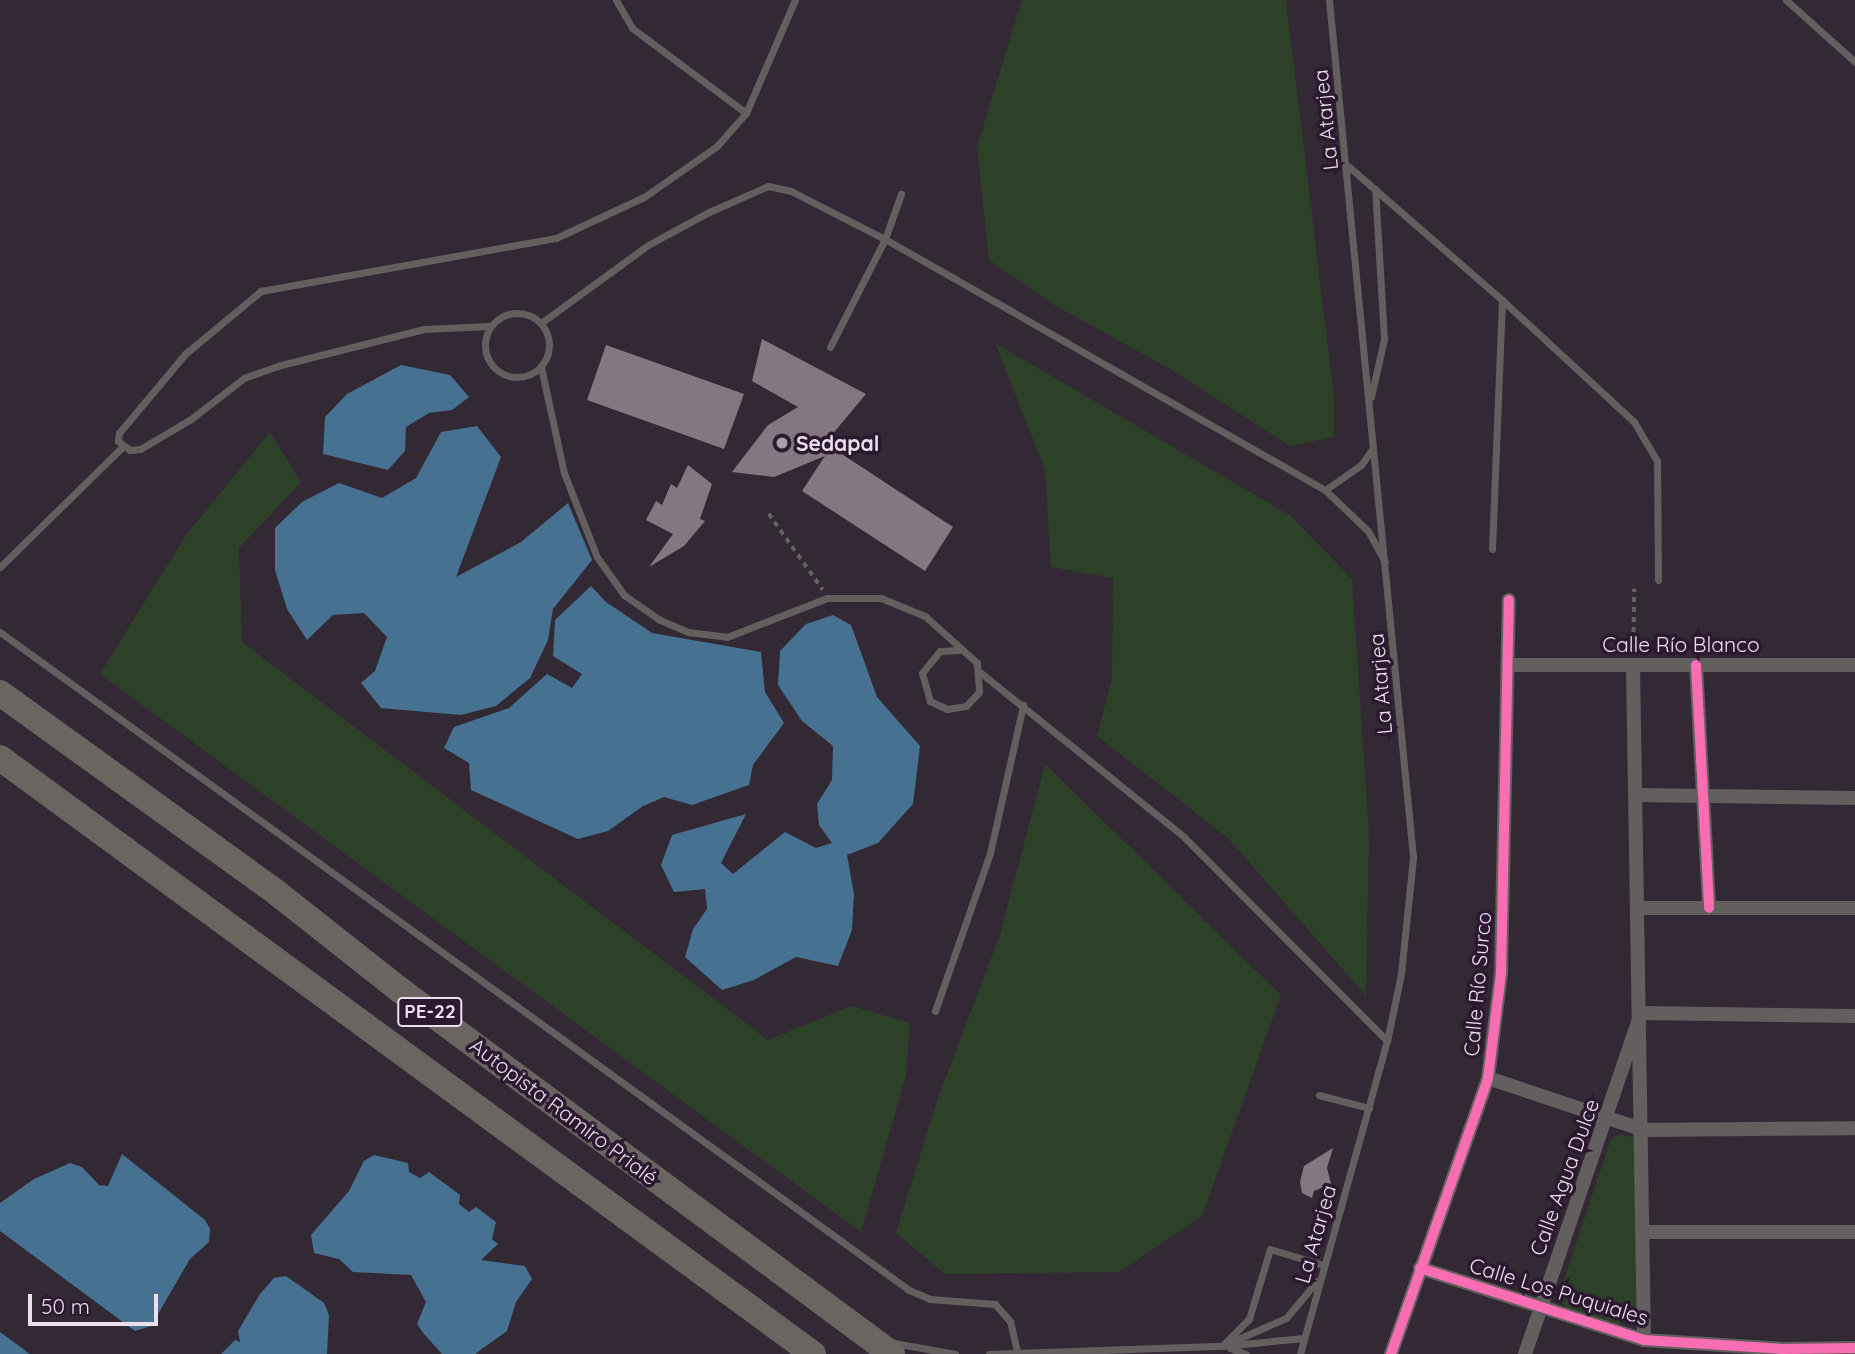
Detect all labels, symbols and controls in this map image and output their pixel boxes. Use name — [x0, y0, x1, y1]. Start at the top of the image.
street label: La Atarjea — [1307, 68, 1343, 172]
place label: Sedapal — [796, 430, 879, 456]
marker: Sedapal — [774, 435, 790, 451]
street label: Calle Río Blanco — [1602, 631, 1760, 657]
street label: La Atarjea — [1363, 633, 1397, 735]
street label: Calle Río Surco — [1458, 910, 1496, 1058]
road number: PE-22 — [397, 996, 463, 1028]
street label: Autopista Ramiro Prialé — [465, 1032, 663, 1190]
street label: Calle Agua Dulce — [1524, 1095, 1604, 1259]
street label: La Atarjea — [1289, 1182, 1341, 1286]
street label: Calle Los Puquiales — [1467, 1252, 1651, 1330]
scale bar — [32, 1280, 161, 1324]
text: 50 m — [41, 1293, 90, 1319]

